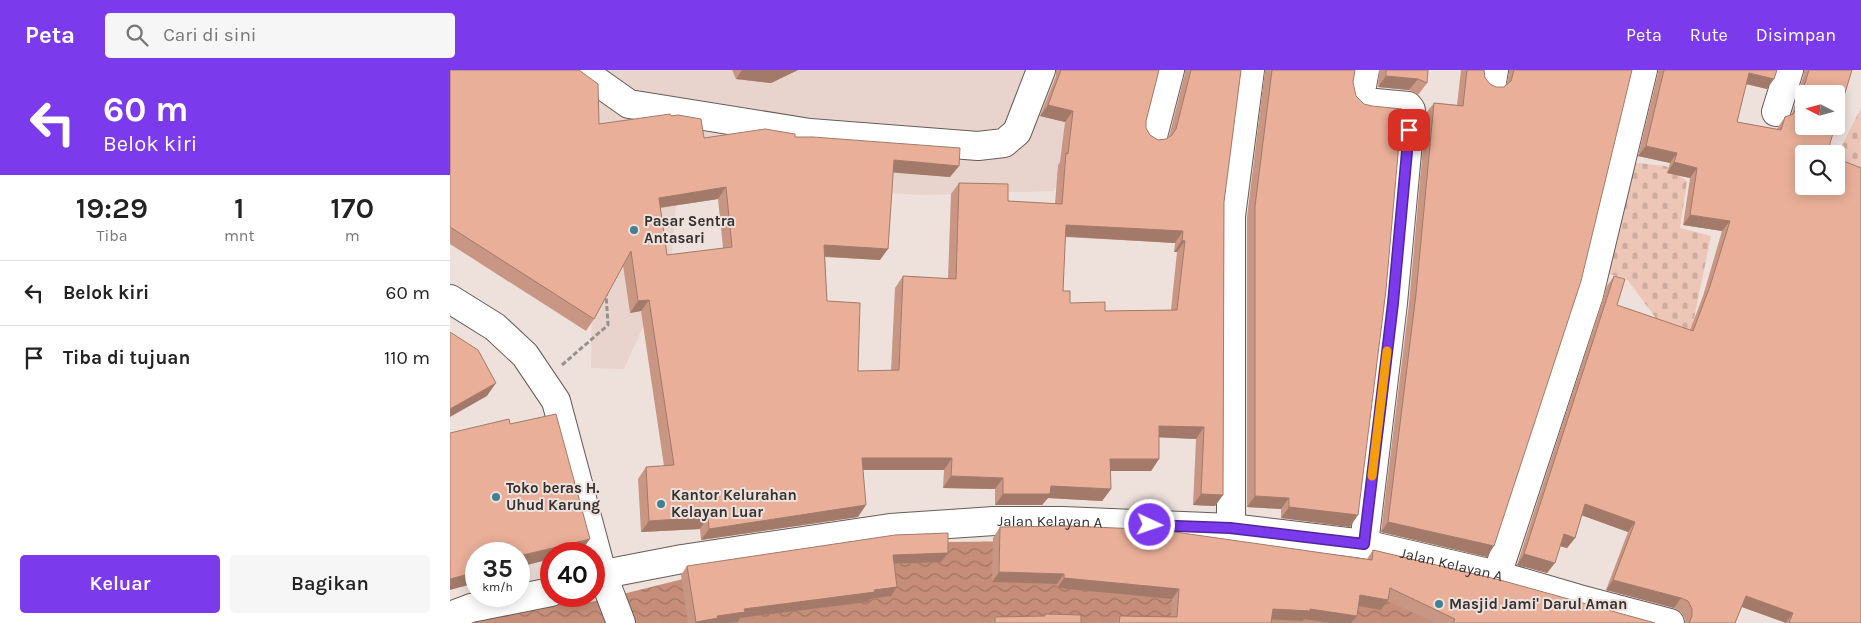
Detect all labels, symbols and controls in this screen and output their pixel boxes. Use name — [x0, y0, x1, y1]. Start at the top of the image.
search box — [105, 13, 455, 58]
text: Peta — [25, 21, 75, 49]
icon: search — [123, 21, 151, 49]
text: Cari di sini — [163, 24, 257, 46]
text: Peta — [1626, 24, 1662, 46]
text: Rute — [1690, 24, 1728, 46]
text: Disimpan — [1756, 24, 1836, 46]
north arrow — [1795, 85, 1845, 135]
map controls — [1795, 85, 1845, 195]
text: 60 m — [103, 89, 188, 130]
icon: left — [20, 90, 85, 155]
pin — [1388, 109, 1430, 151]
icon: arrive — [1395, 116, 1423, 144]
text: Belok kiri — [103, 131, 197, 157]
button: search — [1795, 145, 1845, 195]
text: 19:29 — [76, 190, 148, 226]
text: 1 — [234, 190, 244, 226]
text: 170 — [330, 190, 374, 226]
place label: Pasar Sentra Antasari — [644, 212, 735, 247]
marker: Pasar Sentra Antasari — [628, 224, 640, 236]
text: Tiba — [96, 226, 127, 245]
text: mnt — [224, 226, 255, 245]
text: m — [345, 226, 360, 245]
icon: left — [20, 279, 48, 307]
text: Belok kiri — [63, 282, 149, 304]
text: 60 m — [386, 282, 430, 304]
icon: arrive — [20, 344, 48, 372]
text: Tiba di tujuan — [63, 347, 190, 369]
text: 110 m — [384, 347, 430, 369]
place label: Toko beras H. Uhud Karung — [506, 479, 600, 514]
place label: Kantor Kelurahan Kelayan Luar — [671, 486, 797, 521]
marker: Toko beras H. Uhud Karung — [490, 491, 502, 503]
marker: Kantor Kelurahan Kelayan Luar — [655, 498, 667, 510]
position arrow — [1123, 498, 1175, 550]
street label: Jalan Kelayan A — [997, 512, 1103, 532]
speed limit sign: 40 — [540, 542, 605, 607]
street label: Jalan Kelayan A — [1398, 544, 1505, 585]
text: 35 — [482, 554, 513, 583]
button: Keluar — [20, 555, 220, 613]
button: Bagikan — [230, 555, 430, 613]
text: km/h — [482, 580, 513, 594]
place label: Masjid Jami' Darul Aman — [1449, 595, 1627, 613]
marker: Masjid Jami' Darul Aman — [1433, 598, 1445, 610]

